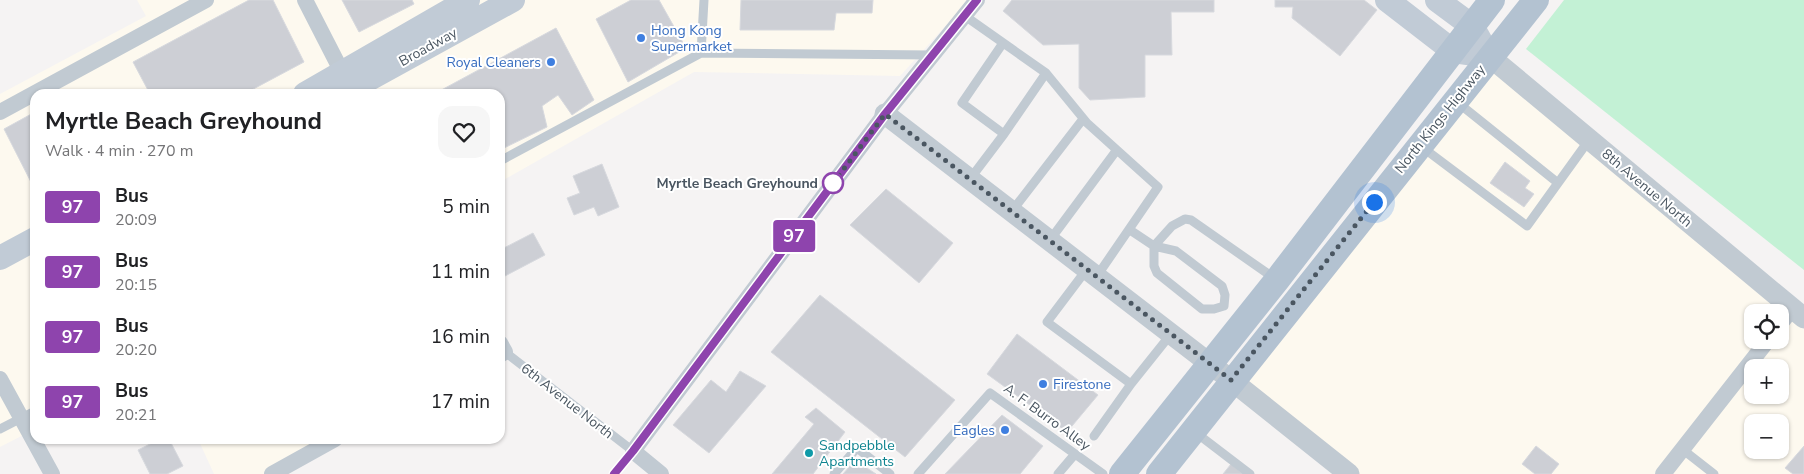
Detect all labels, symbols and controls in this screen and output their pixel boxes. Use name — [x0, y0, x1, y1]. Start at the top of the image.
place label: Hong Kong Supermarket — [651, 21, 732, 56]
street label: Broadway — [395, 23, 461, 71]
marker: Hong Kong Supermarket — [635, 32, 647, 44]
place label: Royal Cleaners — [446, 53, 541, 72]
marker: Royal Cleaners — [545, 56, 557, 68]
street label: North Kings Highway — [1390, 60, 1490, 177]
text: Myrtle Beach Greyhound — [45, 105, 322, 137]
button: heart — [438, 106, 490, 158]
text: Walk · 4 min · 270 m — [45, 140, 193, 162]
street label: 8th Avenue North — [1598, 145, 1696, 231]
marker: Myrtle Beach Greyhound — [822, 172, 844, 194]
place label: Myrtle Beach Greyhound — [657, 174, 818, 193]
text: Bus — [115, 183, 148, 209]
your location — [1362, 190, 1387, 215]
text: 5 min — [442, 194, 490, 220]
text: 97 — [62, 195, 83, 219]
text: 20:09 — [115, 209, 157, 231]
line badge: 97 — [772, 220, 816, 252]
text: 97 — [783, 224, 805, 248]
text: Bus — [115, 248, 148, 274]
text: 11 min — [431, 259, 490, 285]
text: 97 — [62, 260, 83, 284]
text: 20:15 — [115, 274, 157, 296]
map controls — [1744, 304, 1789, 459]
button: locate — [1744, 304, 1789, 349]
text: Bus — [115, 313, 148, 339]
text: 16 min — [431, 324, 490, 350]
text: 97 — [62, 325, 83, 349]
text: 20:20 — [115, 339, 157, 361]
street label: 6th Avenue North — [517, 359, 617, 443]
button: + — [1744, 359, 1789, 404]
place label: Firestone — [1053, 375, 1111, 394]
text: Bus — [115, 378, 148, 404]
marker: Firestone — [1037, 378, 1049, 390]
street label: A. F. Burro Alley — [1000, 379, 1095, 455]
text: 17 min — [431, 389, 490, 415]
text: 97 — [62, 390, 83, 414]
text: 20:21 — [115, 404, 157, 426]
button: − — [1744, 414, 1789, 459]
place label: Eagles — [953, 421, 995, 440]
marker: Eagles — [999, 424, 1011, 436]
place label: Sandpebble Apartments — [819, 436, 895, 471]
marker: Sandpebble Apartments — [803, 447, 815, 459]

